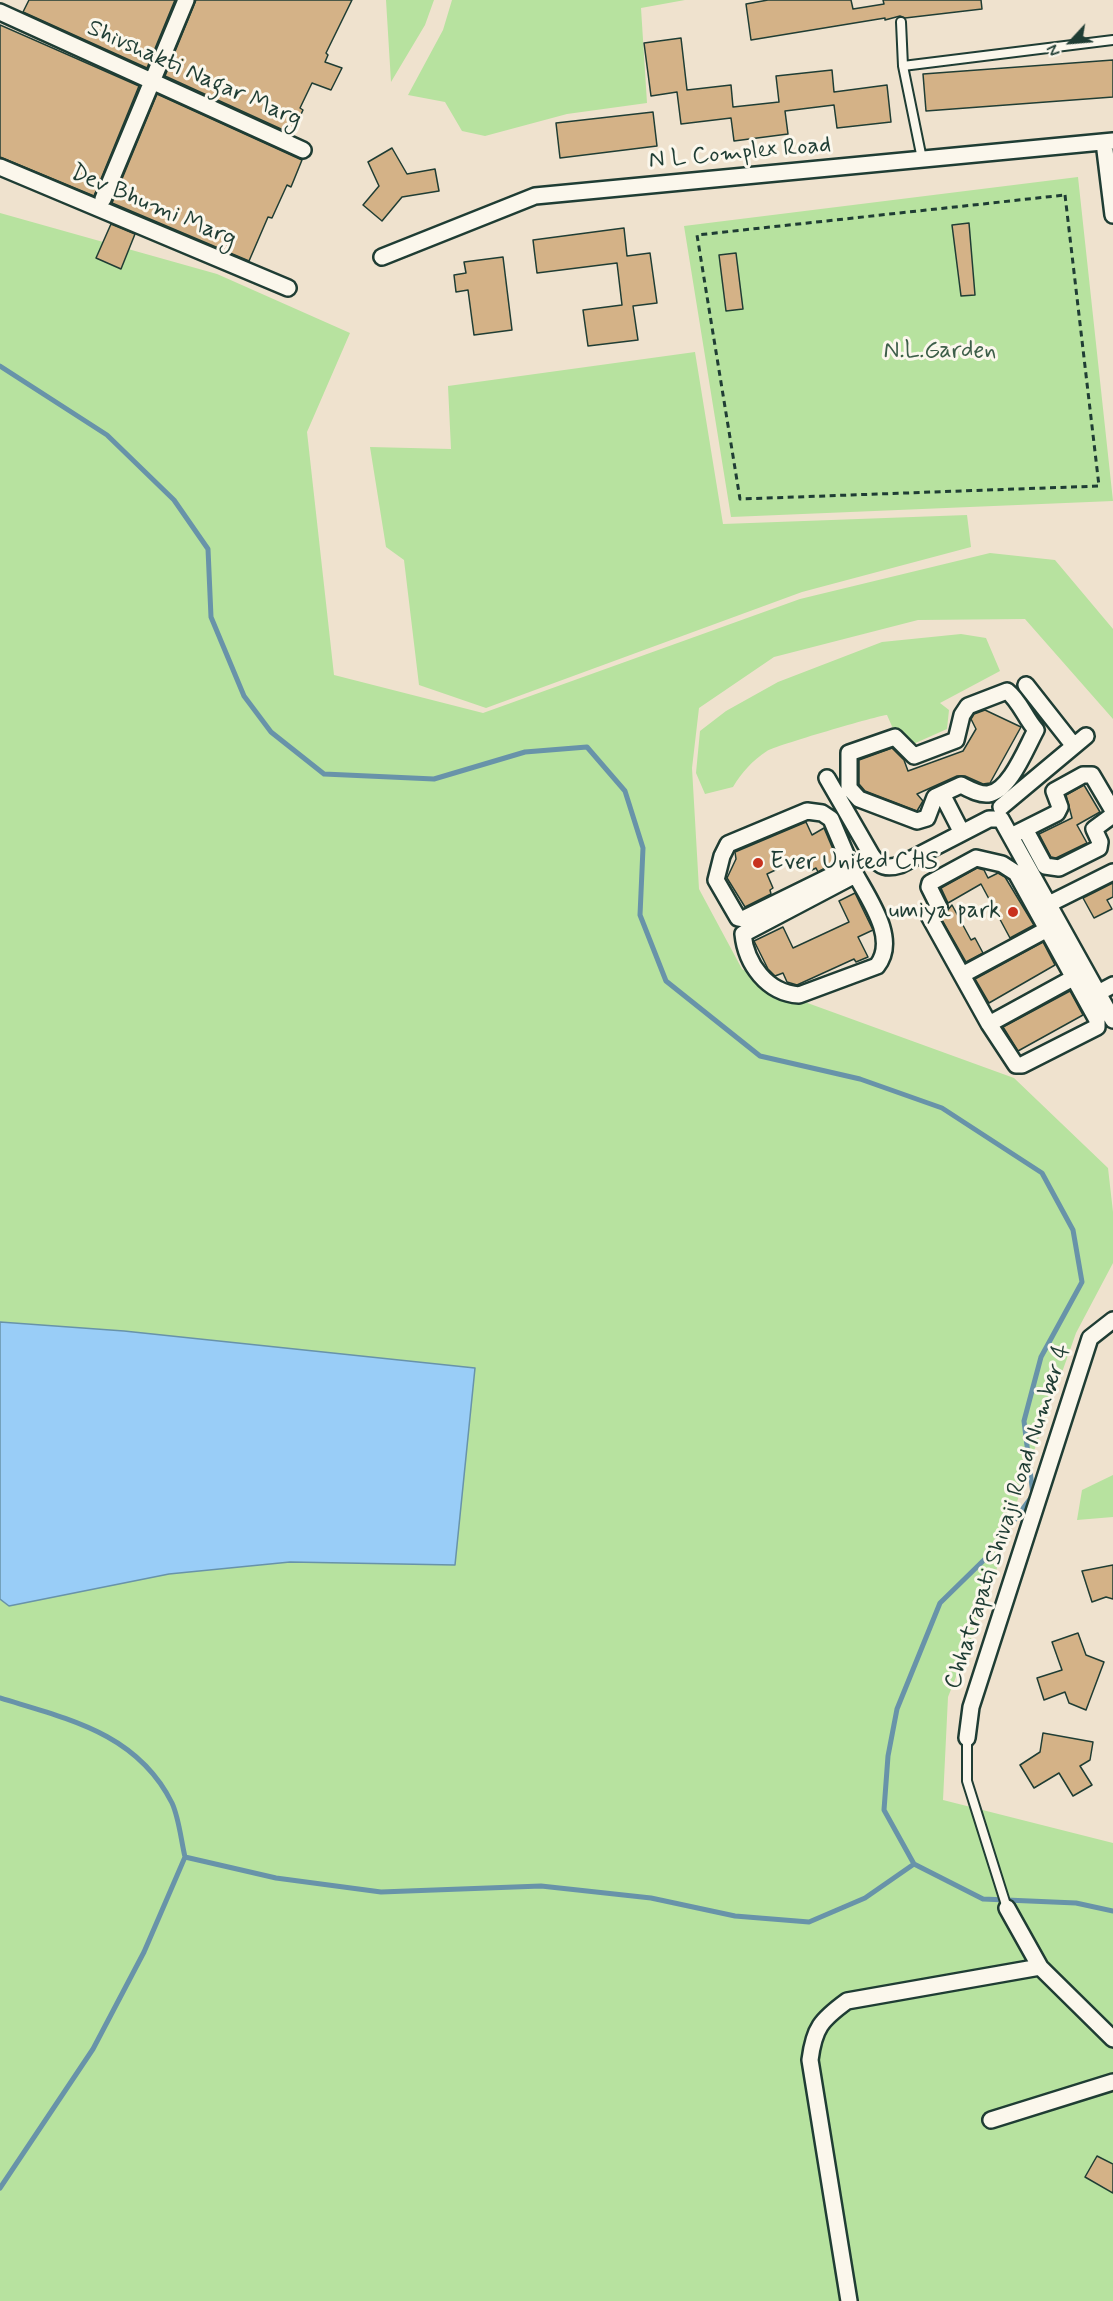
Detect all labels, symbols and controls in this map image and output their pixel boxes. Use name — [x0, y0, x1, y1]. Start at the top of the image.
north arrow — [1041, 12, 1101, 72]
street label: Shivshakti Nagar Marg — [82, 15, 306, 135]
text: N — [1043, 41, 1066, 60]
street label: N L Complex Road — [648, 132, 832, 176]
street label: Dev Bhumi Marg — [66, 159, 240, 255]
park label: N.L.Garden — [884, 338, 996, 366]
place label: Ever United CHS — [770, 849, 938, 877]
marker: Ever United CHS — [751, 856, 765, 870]
place label: umiya park — [889, 898, 1001, 926]
marker: umiya park — [1006, 905, 1020, 919]
street label: Chhatrapati Shivaji Road Number 4 — [939, 1341, 1079, 1693]

